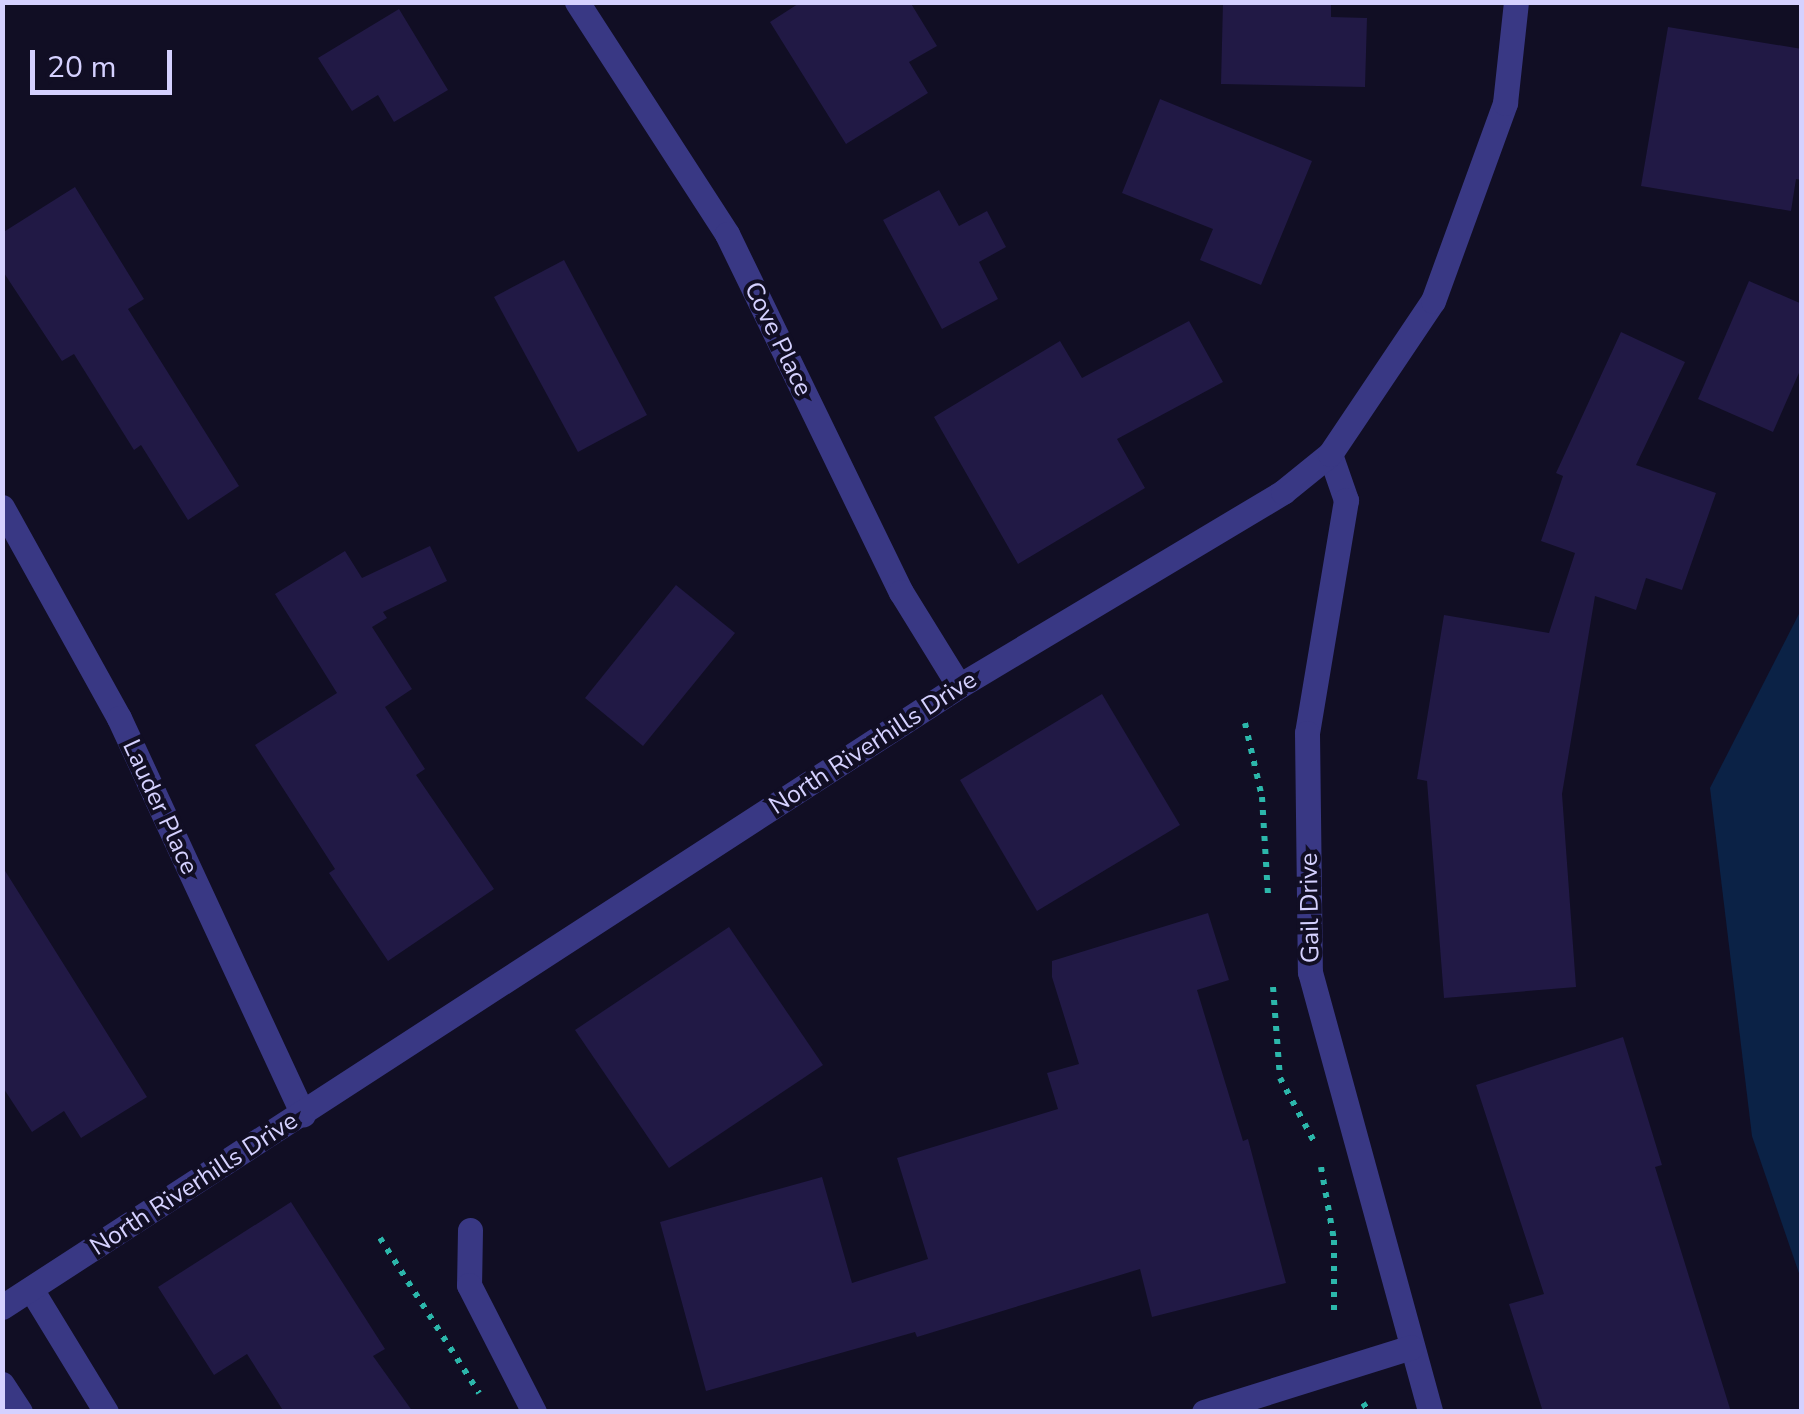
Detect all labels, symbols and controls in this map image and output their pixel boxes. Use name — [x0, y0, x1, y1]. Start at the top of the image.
scale bar — [35, 30, 178, 92]
text: 20 m — [47, 47, 116, 88]
street label: Cove Place — [738, 277, 818, 401]
street label: North Riverhills Drive — [764, 665, 982, 821]
street label: Lauder Place — [116, 735, 204, 879]
street label: Gail Drive — [1294, 853, 1326, 963]
street label: North Riverhills Drive — [85, 1106, 303, 1262]

